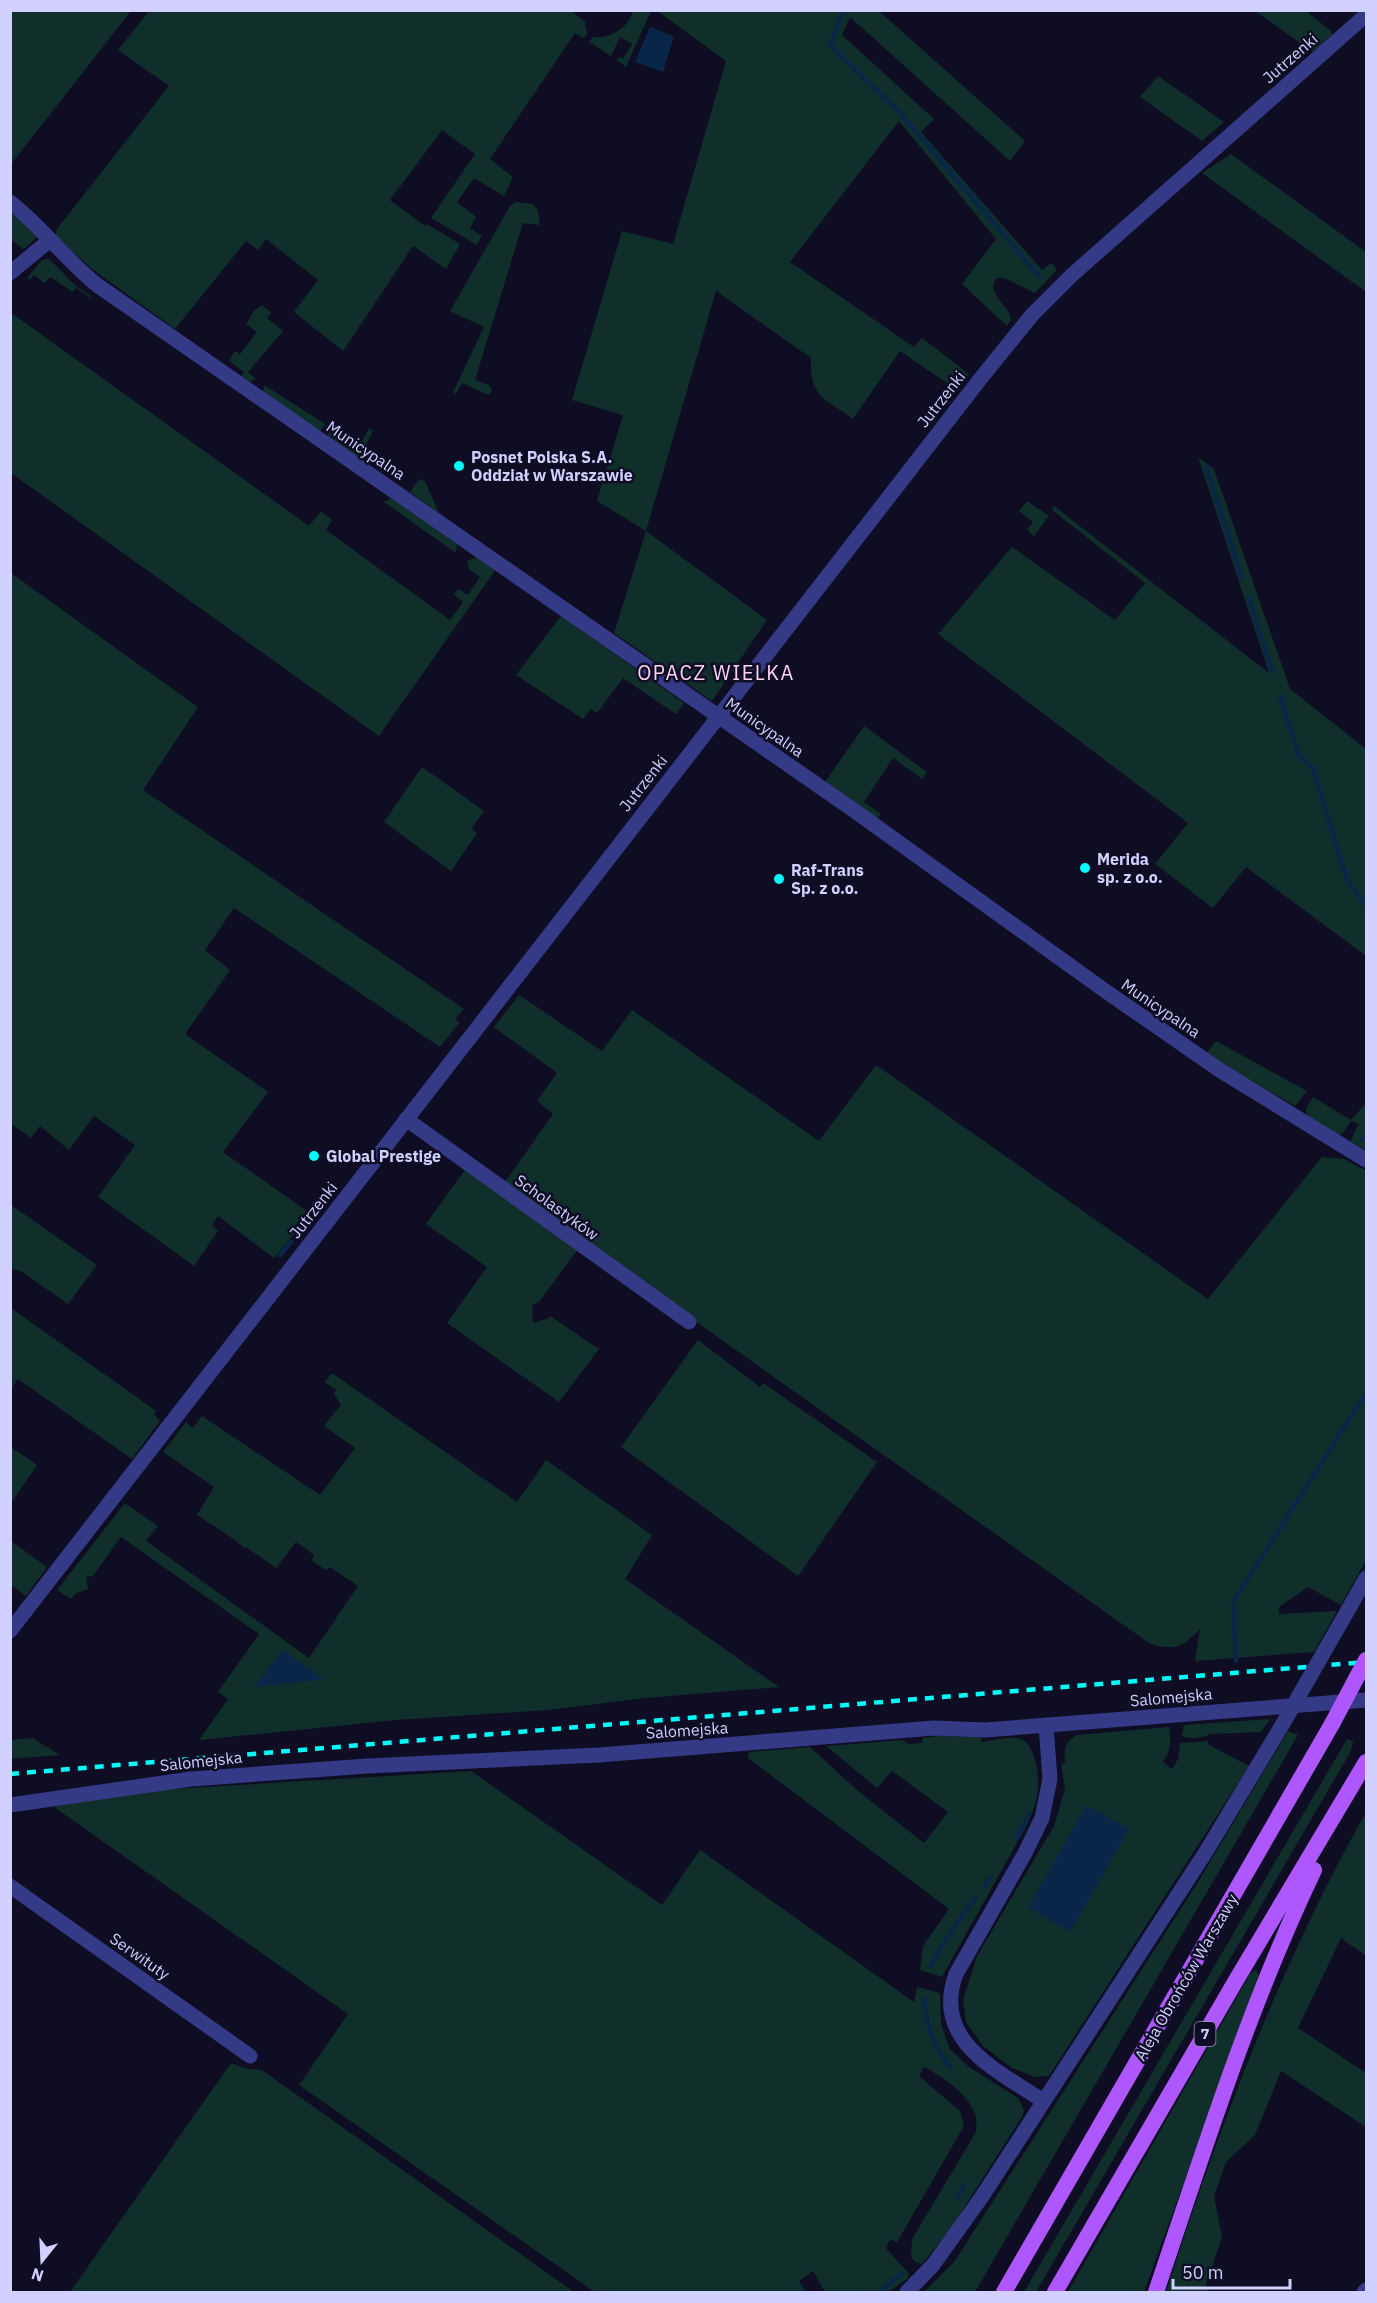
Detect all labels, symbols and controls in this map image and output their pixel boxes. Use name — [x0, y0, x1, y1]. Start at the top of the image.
street label: Jutrzenki — [1258, 29, 1322, 87]
street label: Jutrzenki — [913, 367, 969, 431]
street label: Municypalna — [323, 416, 410, 484]
place label: Posnet Polska S.A. Oddział w Warszawie — [471, 447, 633, 485]
marker: Posnet Polska S.A. Oddział w Warszawie — [452, 459, 466, 473]
district label: OPACZ WIELKA — [637, 659, 795, 686]
street label: Municypalna — [722, 693, 808, 762]
street label: Jutrzenki — [615, 751, 671, 815]
place label: Merida sp. z o.o. — [1097, 849, 1163, 887]
place label: Raf-Trans Sp. z o.o. — [791, 860, 864, 898]
marker: Merida sp. z o.o. — [1078, 861, 1092, 875]
marker: Raf-Trans Sp. z o.o. — [772, 872, 786, 886]
street label: Municypalna — [1118, 974, 1205, 1042]
place label: Global Prestige — [326, 1146, 441, 1166]
marker: Global Prestige — [307, 1149, 321, 1163]
street label: Scholastyków — [511, 1170, 603, 1244]
street label: Jutrzenki — [285, 1178, 341, 1242]
street label: Salomejska — [1129, 1683, 1213, 1711]
street label: Salomejska — [645, 1717, 729, 1743]
street label: Salomejska — [159, 1747, 244, 1775]
street label: Aleja Obrońców Warszawy — [1130, 1890, 1242, 2064]
street label: Serwituty — [106, 1928, 174, 1984]
road number: 7 — [1194, 2022, 1216, 2046]
north arrow — [12, 2231, 72, 2291]
scale bar — [1173, 2252, 1290, 2290]
text: 50 m — [1182, 2261, 1224, 2284]
text: N — [29, 2264, 46, 2287]

